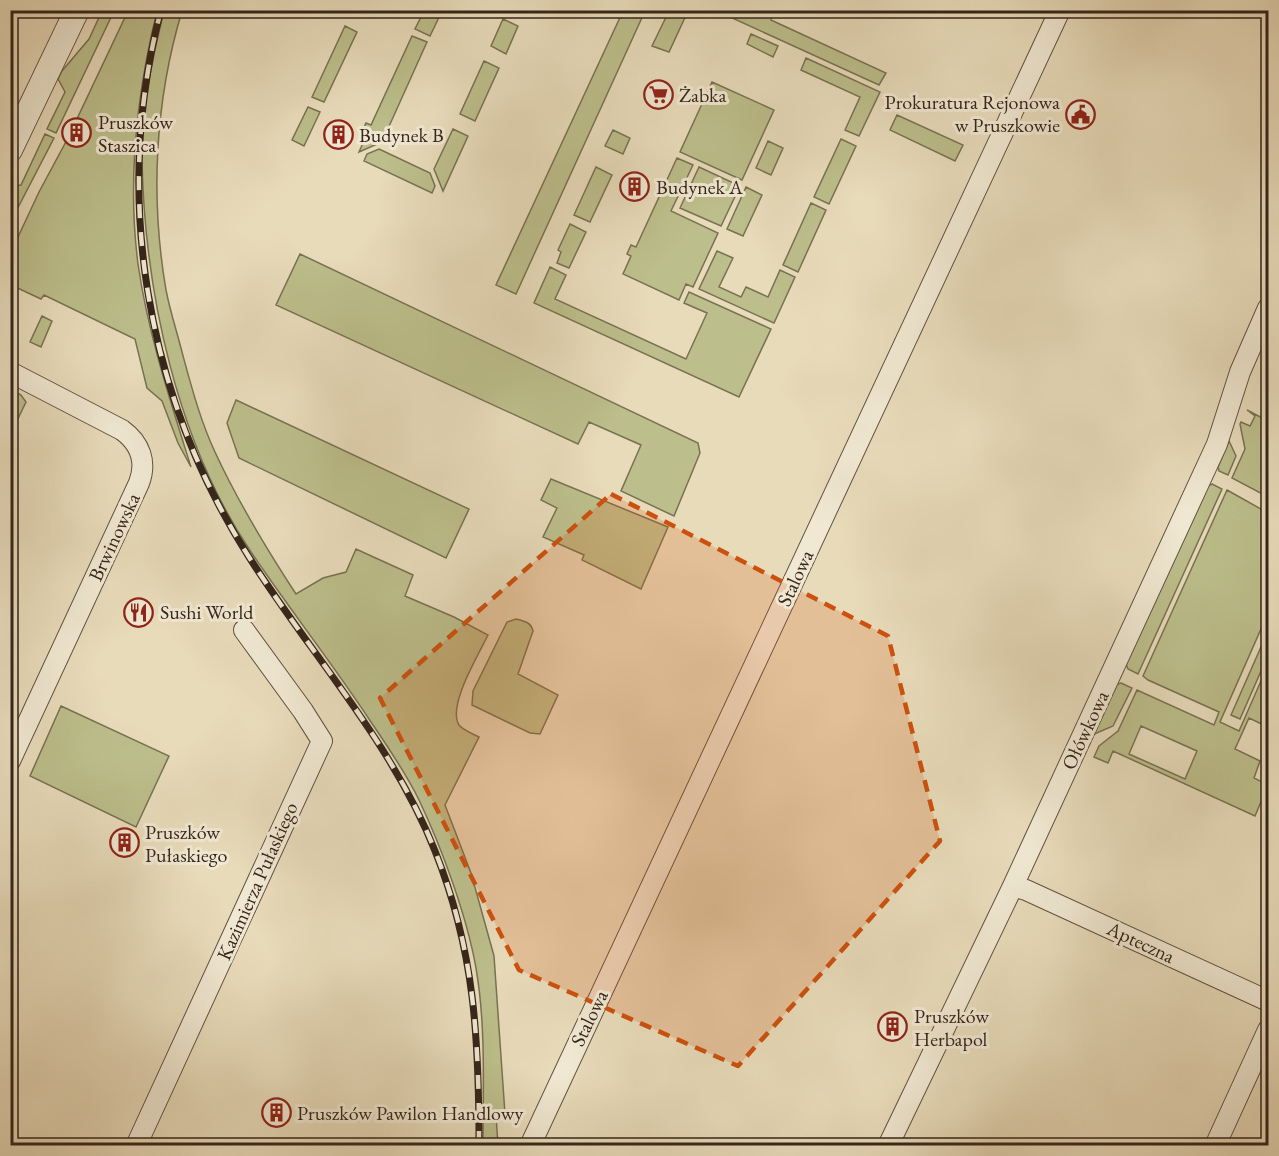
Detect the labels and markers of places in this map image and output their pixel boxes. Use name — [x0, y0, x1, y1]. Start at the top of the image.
supermarket icon: Żabka — [642, 79, 674, 111]
place label: Żabka — [679, 82, 726, 108]
place label: Prokuratura Rejonowa w Pruszkowie — [885, 89, 1060, 138]
public building icon: Prokuratura Rejonowa w Pruszkowie — [1065, 98, 1097, 130]
place label: Pruszków Staszica — [98, 109, 173, 158]
building icon: Pruszków Staszica — [61, 117, 93, 149]
building icon: Budynek B — [322, 119, 354, 151]
place label: Budynek B — [359, 122, 444, 148]
building icon: Budynek A — [619, 171, 651, 203]
place label: Budynek A — [656, 174, 743, 200]
restaurant icon: Sushi World — [123, 596, 155, 628]
place label: Sushi World — [160, 599, 254, 625]
place label: Pruszków Pułaskiego — [145, 819, 227, 868]
building icon: Pruszków Pułaskiego — [108, 827, 140, 859]
place label: Pruszków Herbapol — [914, 1003, 989, 1052]
building icon: Pruszków Herbapol — [877, 1011, 909, 1043]
building icon: Pruszków Pawilon Handlowy — [260, 1097, 292, 1129]
place label: Pruszków Pawilon Handlowy — [297, 1100, 523, 1126]

